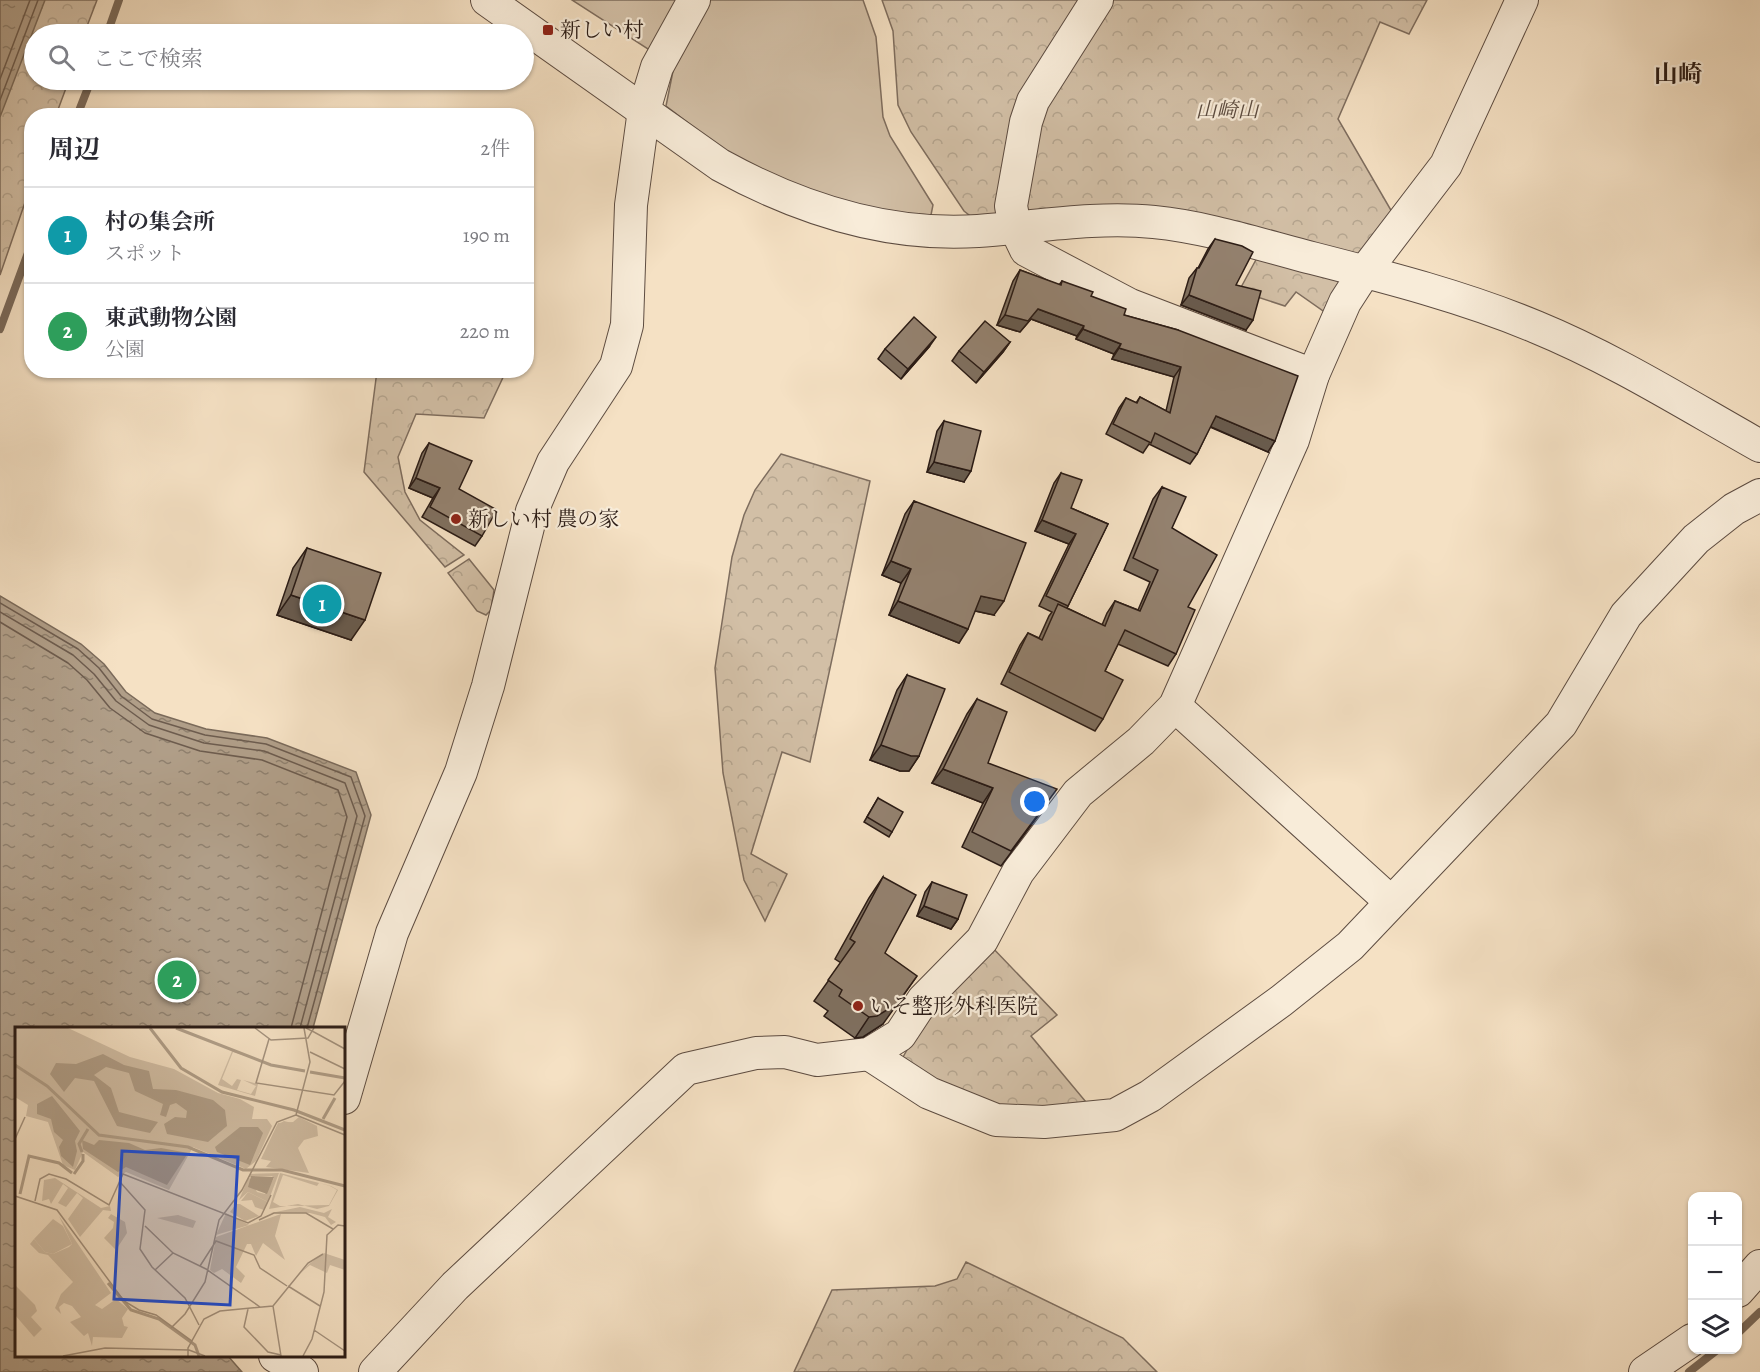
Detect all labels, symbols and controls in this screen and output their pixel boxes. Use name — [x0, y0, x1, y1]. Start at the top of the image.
place label: 新しい村 — [560, 16, 644, 44]
marker: 新しい村 — [541, 23, 555, 37]
search box — [24, 24, 534, 90]
icon: search — [45, 41, 78, 74]
text: ここで検索 — [93, 44, 203, 74]
district label: 山崎 — [1654, 58, 1702, 90]
park label: 山崎山 — [1196, 96, 1260, 124]
text: 周辺 — [48, 132, 100, 167]
text: 2件 — [481, 135, 510, 162]
text: 村の集会所 — [105, 207, 215, 237]
text: 1 — [64, 222, 71, 249]
text: 190 m — [463, 222, 510, 249]
text: スポット — [105, 240, 185, 267]
text: 東武動物公園 — [105, 303, 237, 333]
text: 2 — [63, 318, 72, 345]
text: 220 m — [460, 318, 510, 345]
text: 公園 — [105, 336, 145, 363]
place label: 新しい村 農の家 — [468, 505, 619, 533]
marker: 新しい村 農の家 — [449, 512, 463, 526]
pin: 1 — [302, 582, 342, 626]
your location — [1020, 787, 1049, 816]
pin: 2 — [158, 958, 196, 1002]
place label: いそ整形外科医院 — [870, 992, 1038, 1020]
marker: いそ整形外科医院 — [851, 999, 865, 1013]
inset map — [15, 1027, 345, 1357]
map controls — [1688, 1192, 1742, 1354]
button: + — [1688, 1192, 1742, 1246]
button: − — [1688, 1246, 1742, 1300]
button: layers — [1688, 1300, 1742, 1354]

